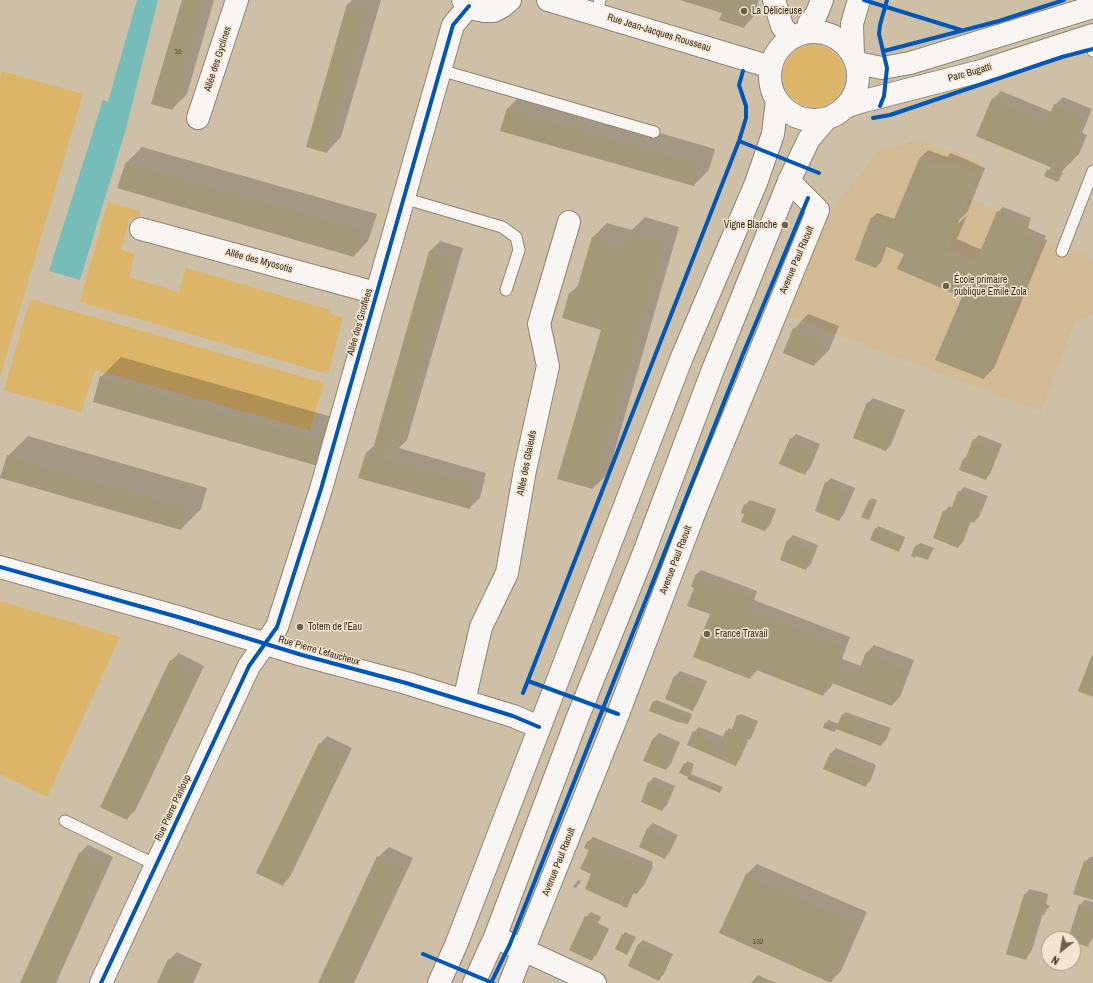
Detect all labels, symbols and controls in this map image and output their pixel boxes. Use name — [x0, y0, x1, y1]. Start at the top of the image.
place label: La Délicieuse — [752, 5, 802, 17]
marker: La Délicieuse — [739, 6, 749, 16]
street label: Rue Jean-Jacques Rousseau — [606, 12, 712, 54]
street label: Allée des Gyclines — [202, 25, 234, 93]
house number: 10 — [174, 47, 182, 57]
street label: Parc Bugatti — [947, 61, 993, 85]
place label: Vigne Blanche — [724, 219, 777, 231]
marker: Vigne Blanche — [780, 220, 790, 230]
street label: Avenue Paul Raoult — [777, 224, 817, 296]
street label: Allée des Myosotis — [224, 246, 294, 276]
place label: École primaire publique Emile Zola — [954, 274, 1027, 298]
marker: École primaire publique Emile Zola — [941, 281, 951, 291]
street label: Allée des Giroflées — [345, 287, 375, 357]
street label: Allée des Glaieuls — [515, 429, 539, 497]
street label: Avenue Paul Raoult — [657, 524, 695, 596]
place label: Totem de l'Eau — [308, 621, 362, 633]
marker: Totem de l'Eau — [295, 622, 305, 632]
place label: France Travail — [715, 628, 768, 640]
marker: France Travail — [702, 629, 712, 639]
street label: Rue Pierre Lefaucheux — [277, 634, 361, 668]
street label: Rue Pierre Panloup — [152, 773, 194, 843]
street label: Avenue Paul Raoult — [540, 826, 578, 898]
north arrow — [1041, 931, 1081, 971]
house number: 132 — [753, 937, 763, 947]
text: N — [1049, 953, 1062, 968]

